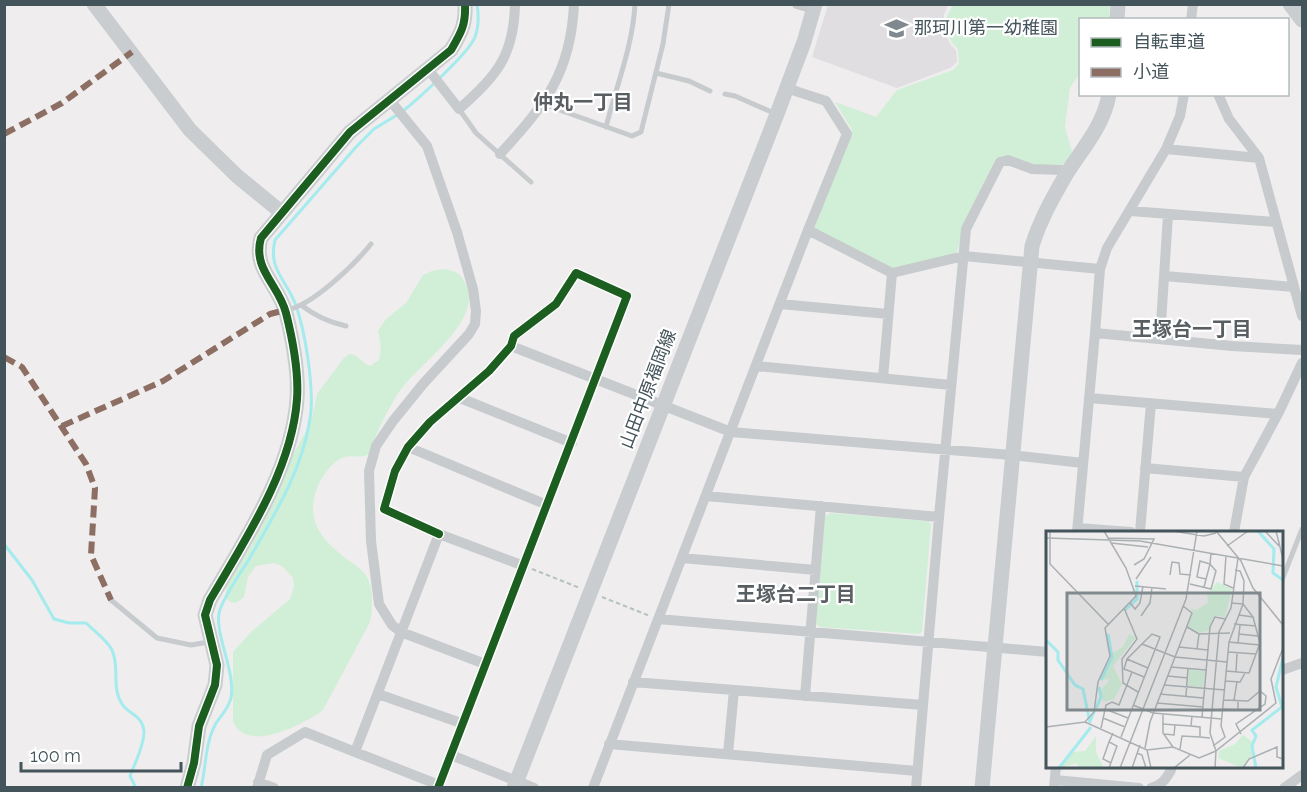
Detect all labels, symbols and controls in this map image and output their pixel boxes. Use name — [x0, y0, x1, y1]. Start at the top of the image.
school or university icon: 那珂川第一幼稚園 — [883, 15, 909, 41]
place label: 那珂川第一幼稚園 — [914, 17, 1058, 38]
legend — [1079, 18, 1289, 96]
text: 自転車道 — [1133, 31, 1205, 52]
text: 小道 — [1133, 61, 1169, 82]
district label: 仲丸一丁目 — [533, 90, 633, 114]
district label: 王塚台一丁目 — [1132, 317, 1252, 341]
street label: 山田中原福岡線 — [615, 326, 680, 451]
inset map — [1046, 531, 1283, 768]
district label: 王塚台二丁目 — [736, 582, 856, 606]
scale bar — [21, 735, 182, 773]
text: 100 m — [30, 745, 81, 766]

